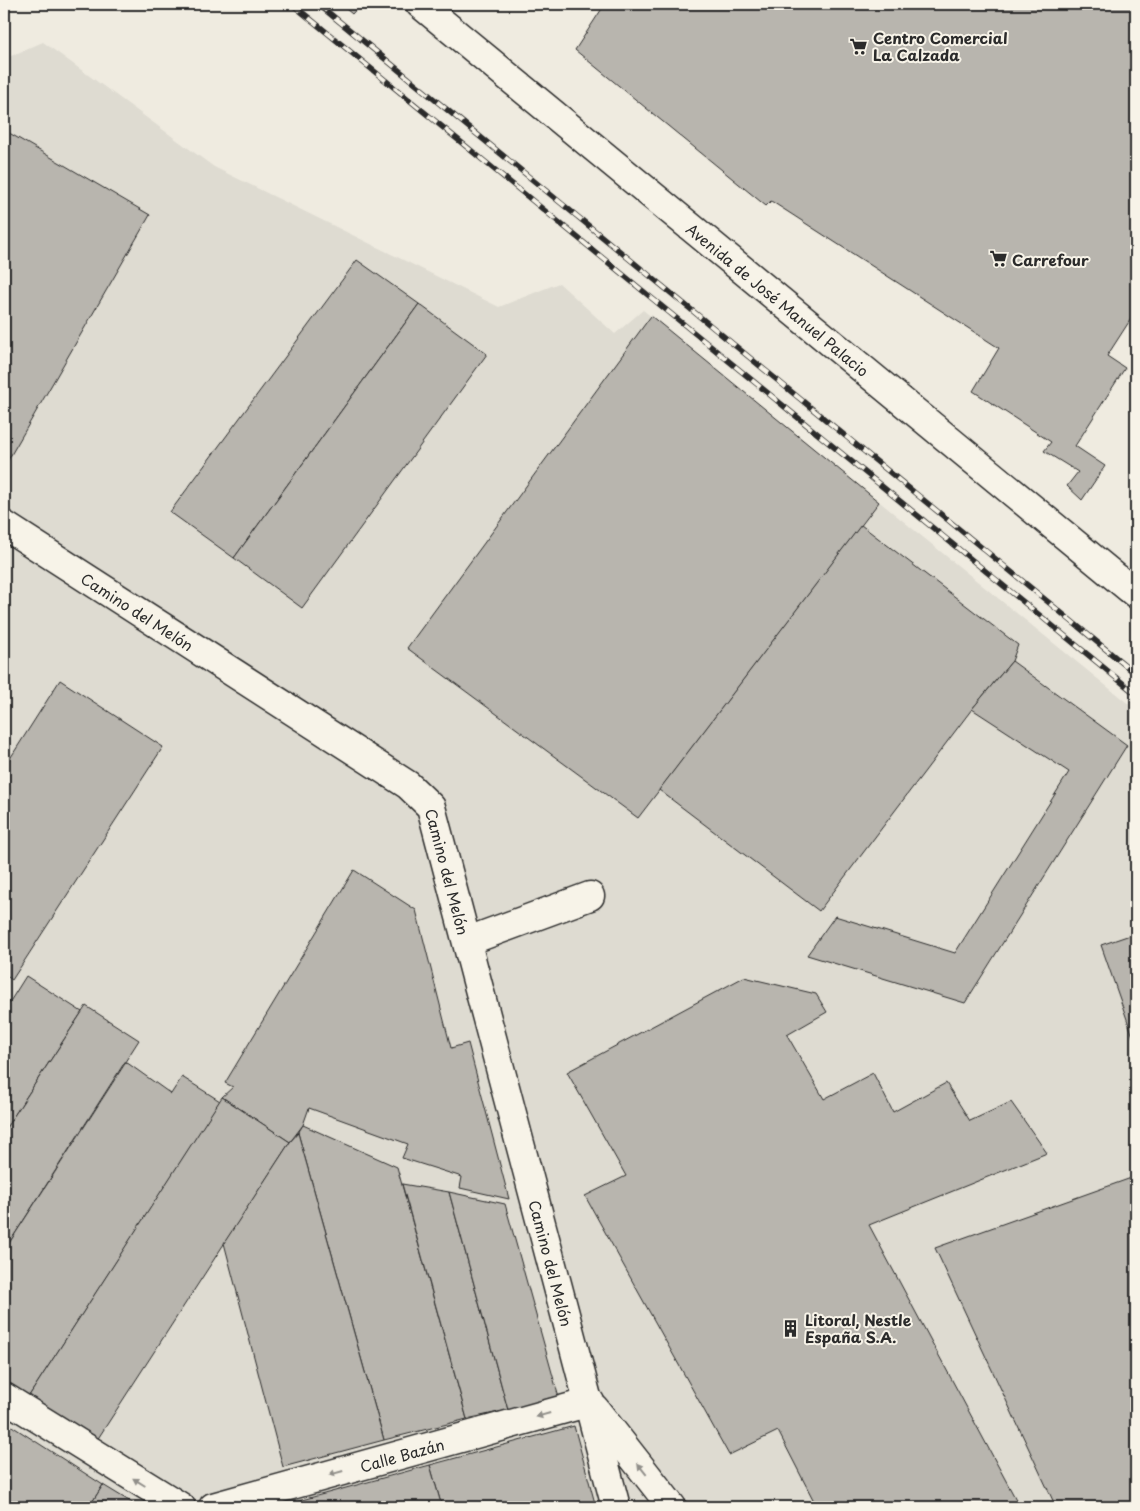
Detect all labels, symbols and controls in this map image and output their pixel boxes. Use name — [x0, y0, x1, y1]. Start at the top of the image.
place label: Centro Comercial La Calzada — [873, 26, 1007, 66]
supermarket icon: Centro Comercial La Calzada — [849, 36, 869, 56]
street label: Avenida de José Manuel Palacio — [682, 217, 874, 381]
place label: Carrefour — [1012, 248, 1089, 271]
supermarket icon: Carrefour — [988, 249, 1008, 269]
street label: Camino del Melón — [77, 566, 199, 656]
street label: Camino del Melón — [420, 806, 476, 937]
street label: Camino del Melón — [524, 1197, 579, 1329]
place label: Litoral, Nestle España S.A. — [805, 1308, 912, 1348]
building icon: Litoral, Nestle España S.A. — [781, 1318, 801, 1338]
one-way arrow — [535, 1411, 550, 1419]
street label: Calle Bazán — [357, 1432, 447, 1477]
one-way arrow — [637, 1463, 648, 1476]
one-way arrow — [328, 1469, 343, 1477]
one-way arrow — [133, 1478, 146, 1487]

